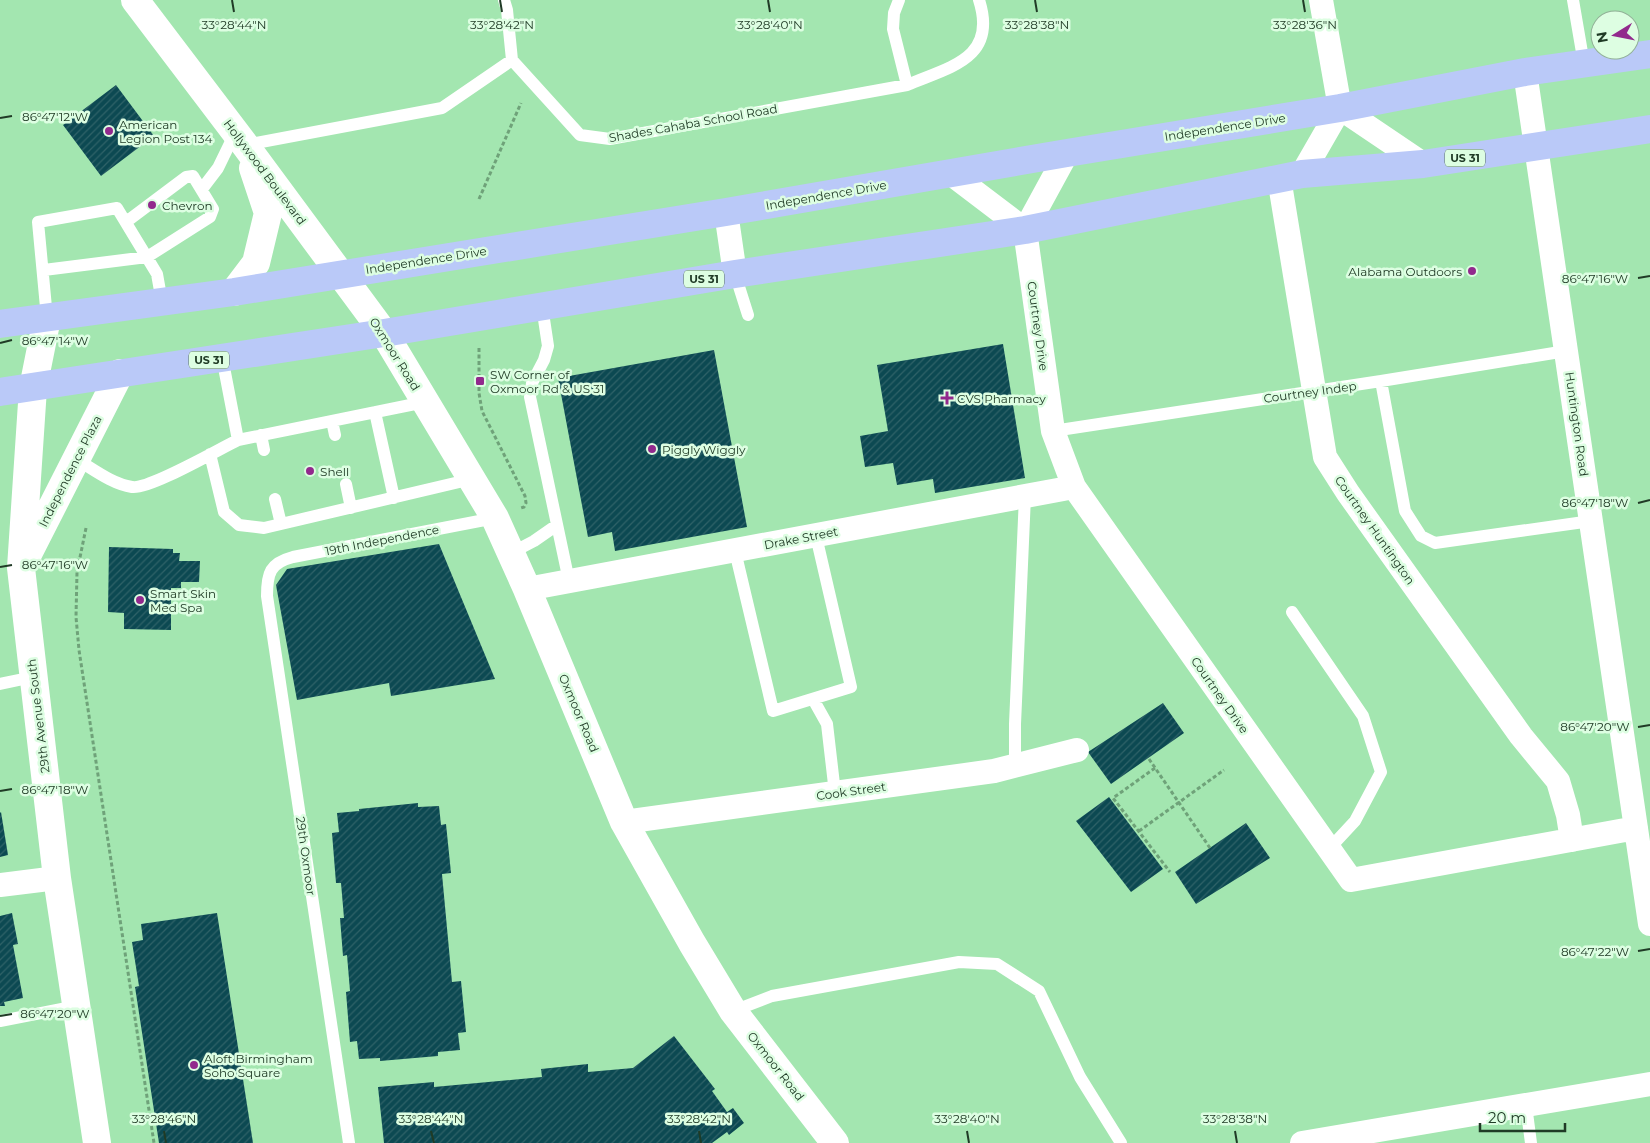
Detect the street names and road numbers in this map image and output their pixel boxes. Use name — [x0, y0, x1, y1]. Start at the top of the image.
street label: Shades Cahaba School Road — [608, 101, 778, 145]
street label: Independence Drive — [1163, 110, 1287, 144]
street label: Hollywood Boulevard — [221, 116, 309, 228]
road number: US 31 — [1445, 150, 1485, 167]
street label: Independence Drive — [764, 177, 888, 213]
street label: Independence Drive — [364, 243, 488, 277]
road number: US 31 — [684, 270, 724, 288]
street label: Courtney Drive — [1024, 280, 1052, 372]
street label: Oxmoor Road — [367, 315, 423, 393]
road number: US 31 — [189, 352, 229, 368]
street label: Huntington Road — [1562, 371, 1592, 477]
street label: Courtney Indep — [1262, 378, 1358, 406]
street label: Independence Plaza — [35, 413, 105, 529]
street label: Courtney Huntington — [1332, 473, 1418, 587]
street label: 19th Independence — [324, 522, 440, 558]
street label: Drake Street — [763, 523, 839, 553]
street label: Courtney Drive — [1188, 654, 1252, 736]
street label: 29th Avenue South — [24, 658, 52, 774]
street label: Oxmoor Road — [556, 672, 602, 754]
street label: Cook Street — [815, 779, 887, 803]
street label: 29th Oxmoor — [293, 816, 319, 896]
street label: Oxmoor Road — [744, 1029, 808, 1103]

